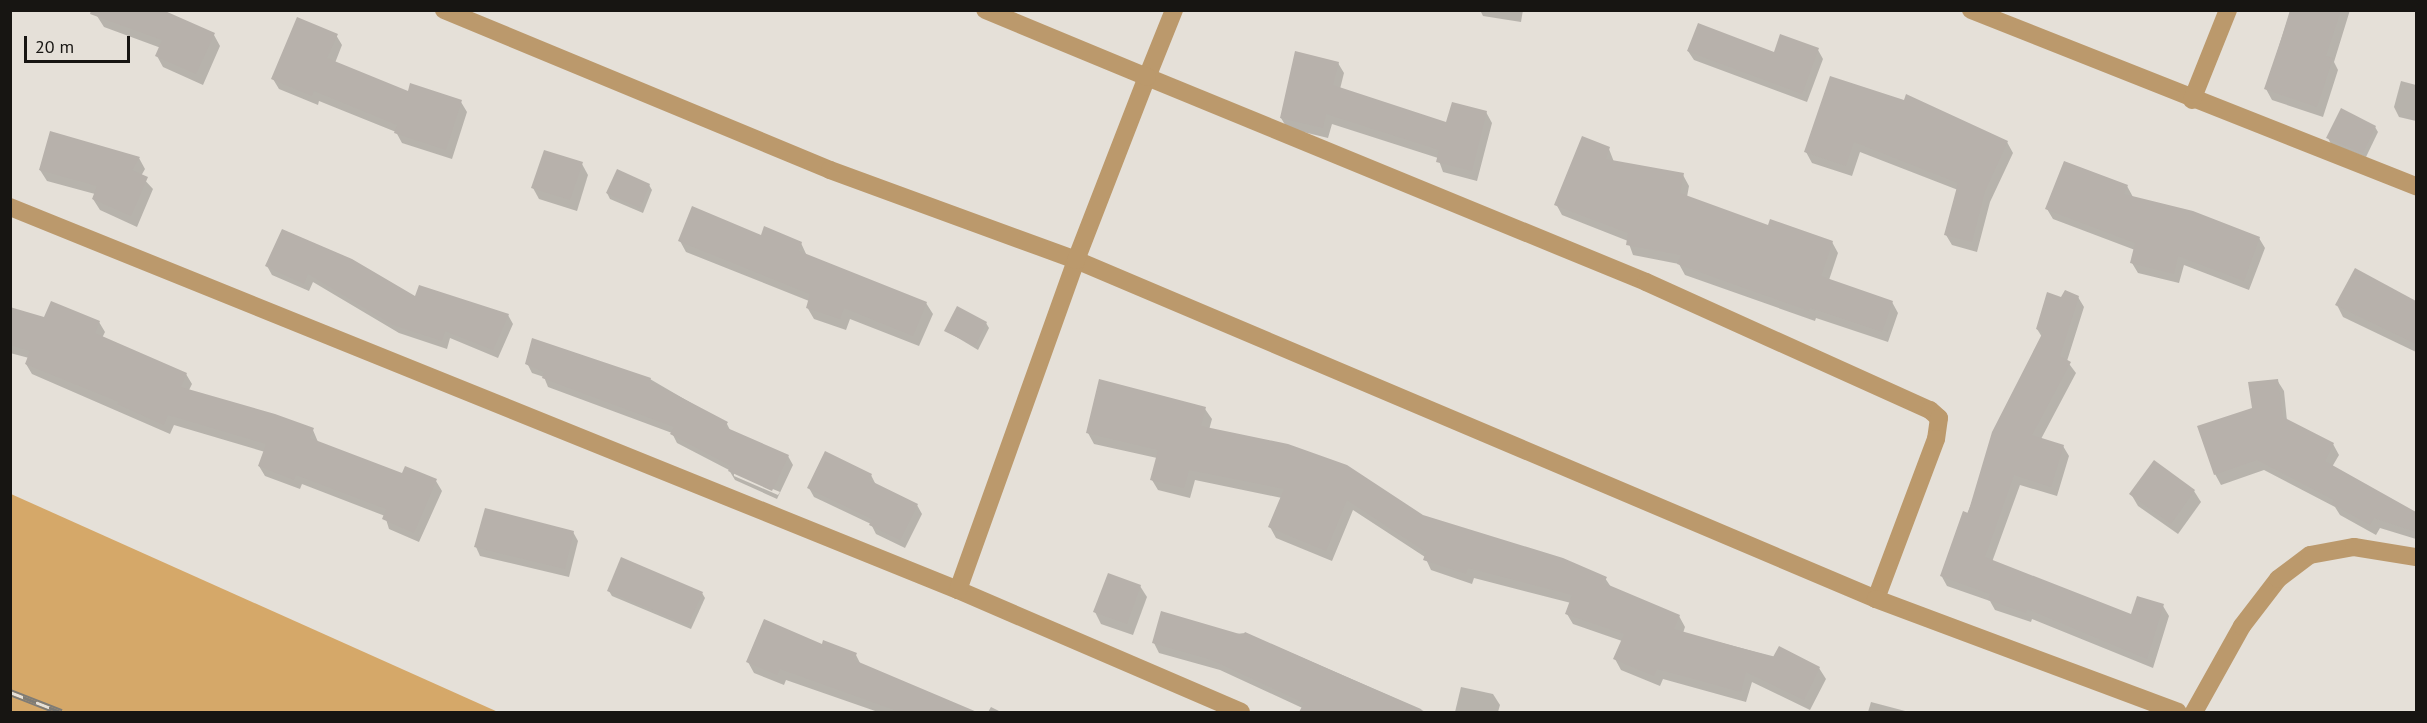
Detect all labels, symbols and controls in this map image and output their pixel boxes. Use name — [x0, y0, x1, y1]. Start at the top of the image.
scale bar — [27, 24, 134, 62]
text: 20 m — [35, 35, 74, 58]

